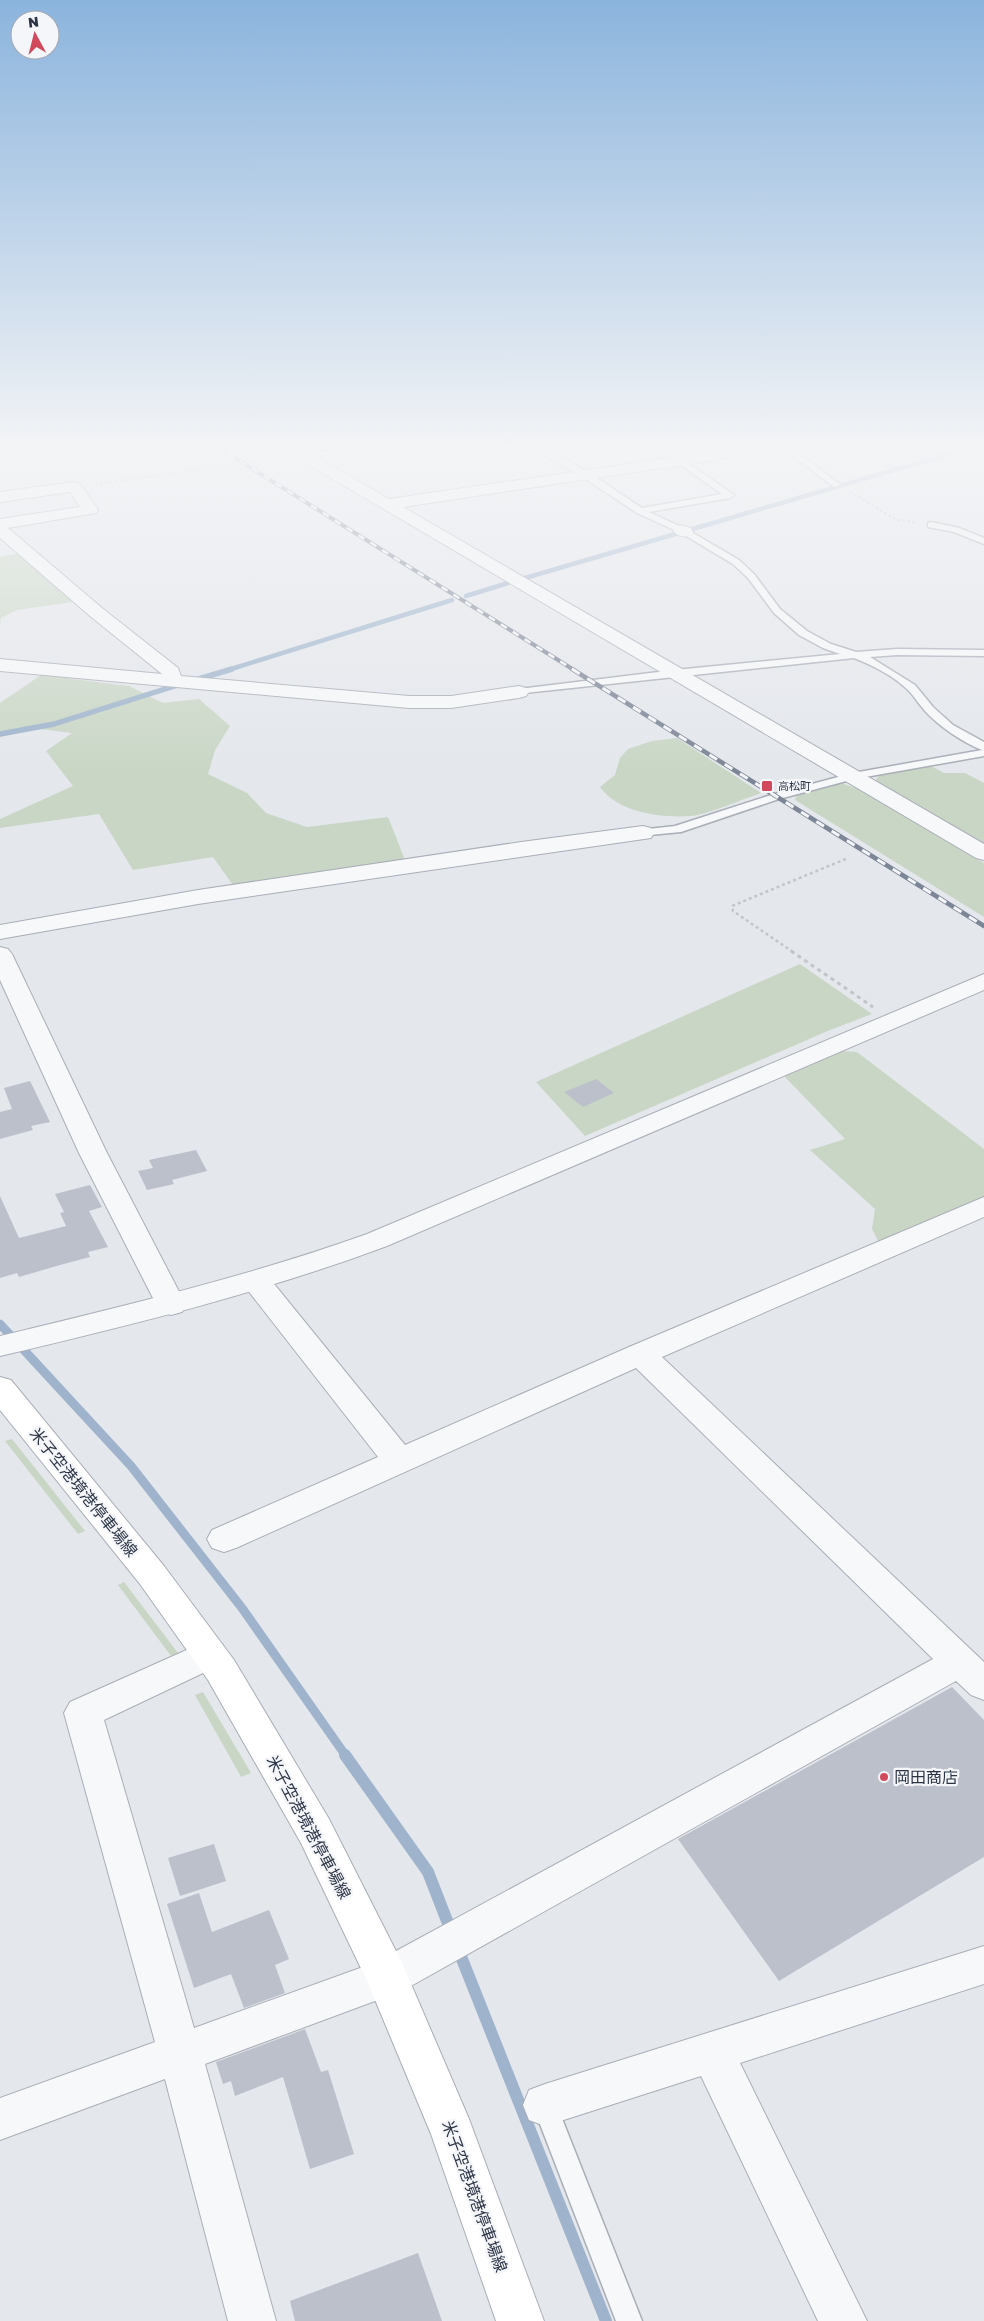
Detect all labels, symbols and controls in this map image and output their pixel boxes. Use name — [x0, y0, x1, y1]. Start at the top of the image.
north arrow — [10, 10, 60, 60]
text: N — [27, 13, 40, 31]
marker: 高松町 — [760, 779, 774, 793]
place label: 高松町 — [778, 779, 811, 792]
street label: 米子空港境港停車場線 — [26, 1424, 142, 1560]
street label: 米子空港境港停車場線 — [263, 1752, 355, 1902]
place label: 岡田商店 — [894, 1767, 958, 1787]
marker: 岡田商店 — [878, 1771, 890, 1783]
street label: 米子空港境港停車場線 — [438, 2117, 512, 2275]

